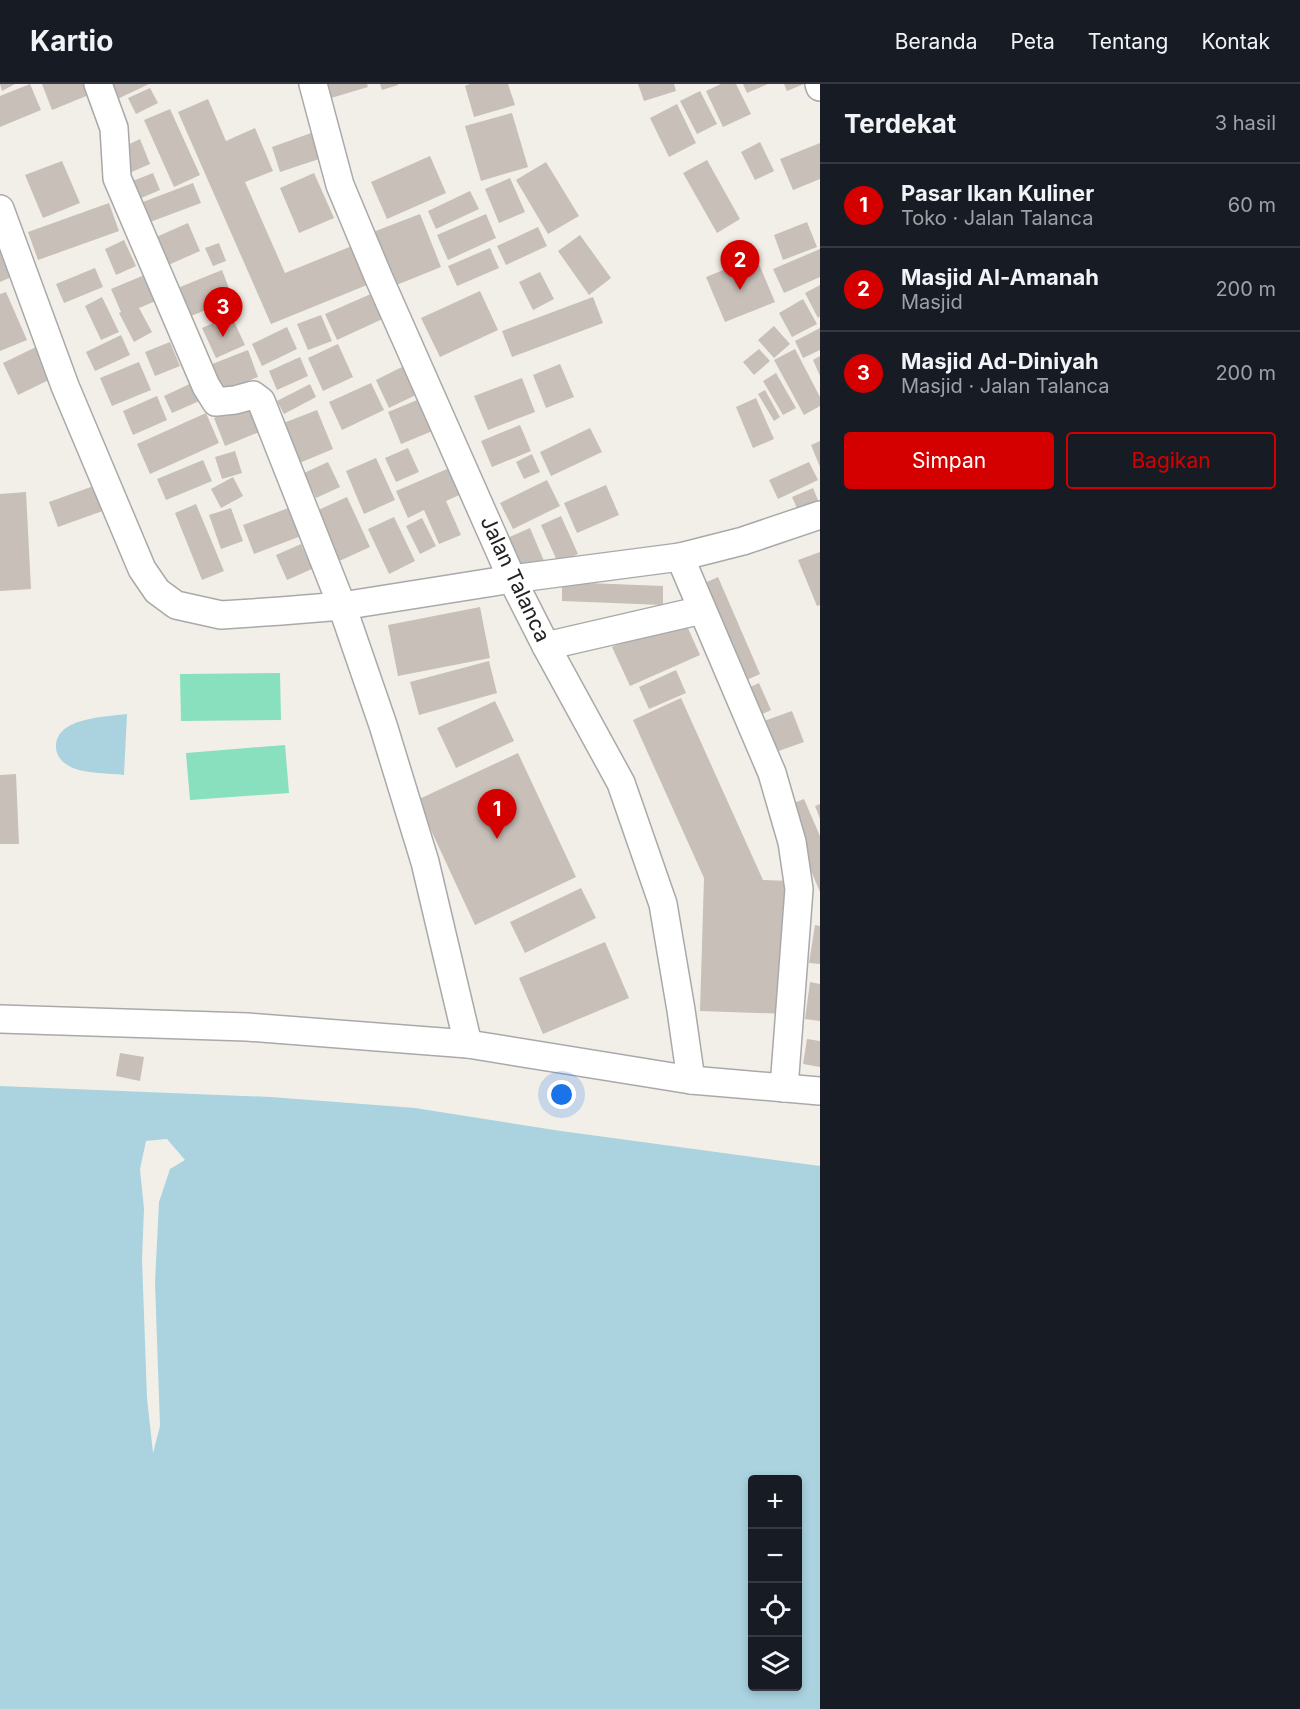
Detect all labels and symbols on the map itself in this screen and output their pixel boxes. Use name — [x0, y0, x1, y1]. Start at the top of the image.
pin: 2 — [720, 240, 760, 290]
pin: 3 — [204, 288, 242, 337]
street label: Jalan Talanca — [475, 512, 556, 646]
pin: 1 — [478, 790, 516, 839]
your location — [547, 1080, 576, 1109]

